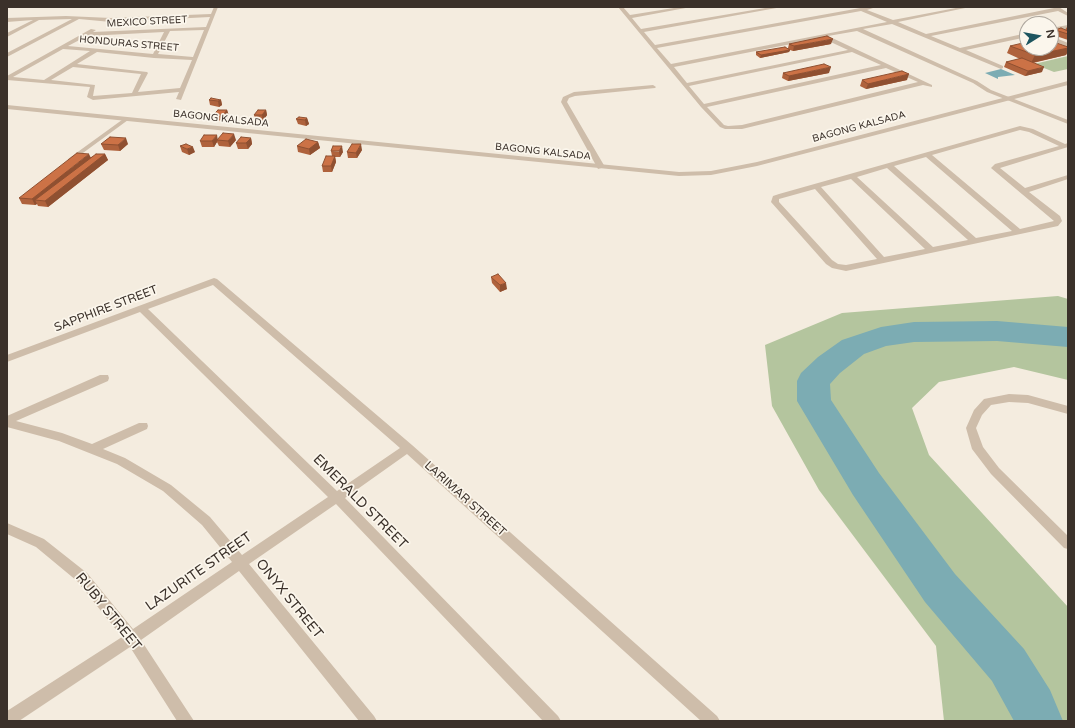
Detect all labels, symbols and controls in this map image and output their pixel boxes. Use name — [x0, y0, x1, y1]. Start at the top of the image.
street label: MEXICO STREET — [106, 14, 188, 30]
north arrow — [1019, 16, 1059, 56]
text: N — [1043, 28, 1058, 39]
street label: HONDURAS STREET — [79, 34, 179, 54]
street label: BAGONG KALSADA — [172, 108, 270, 130]
street label: BAGONG KALSADA — [811, 109, 907, 145]
street label: BAGONG KALSADA — [494, 141, 592, 163]
street label: SAPPHIRE STREET — [52, 283, 160, 335]
street label: EMERALD STREET — [309, 451, 411, 553]
street label: LARIMAR STREET — [421, 458, 509, 540]
street label: LAZURITE STREET — [143, 529, 255, 615]
street label: ONYX STREET — [252, 556, 326, 642]
street label: RUBY STREET — [71, 570, 145, 654]

